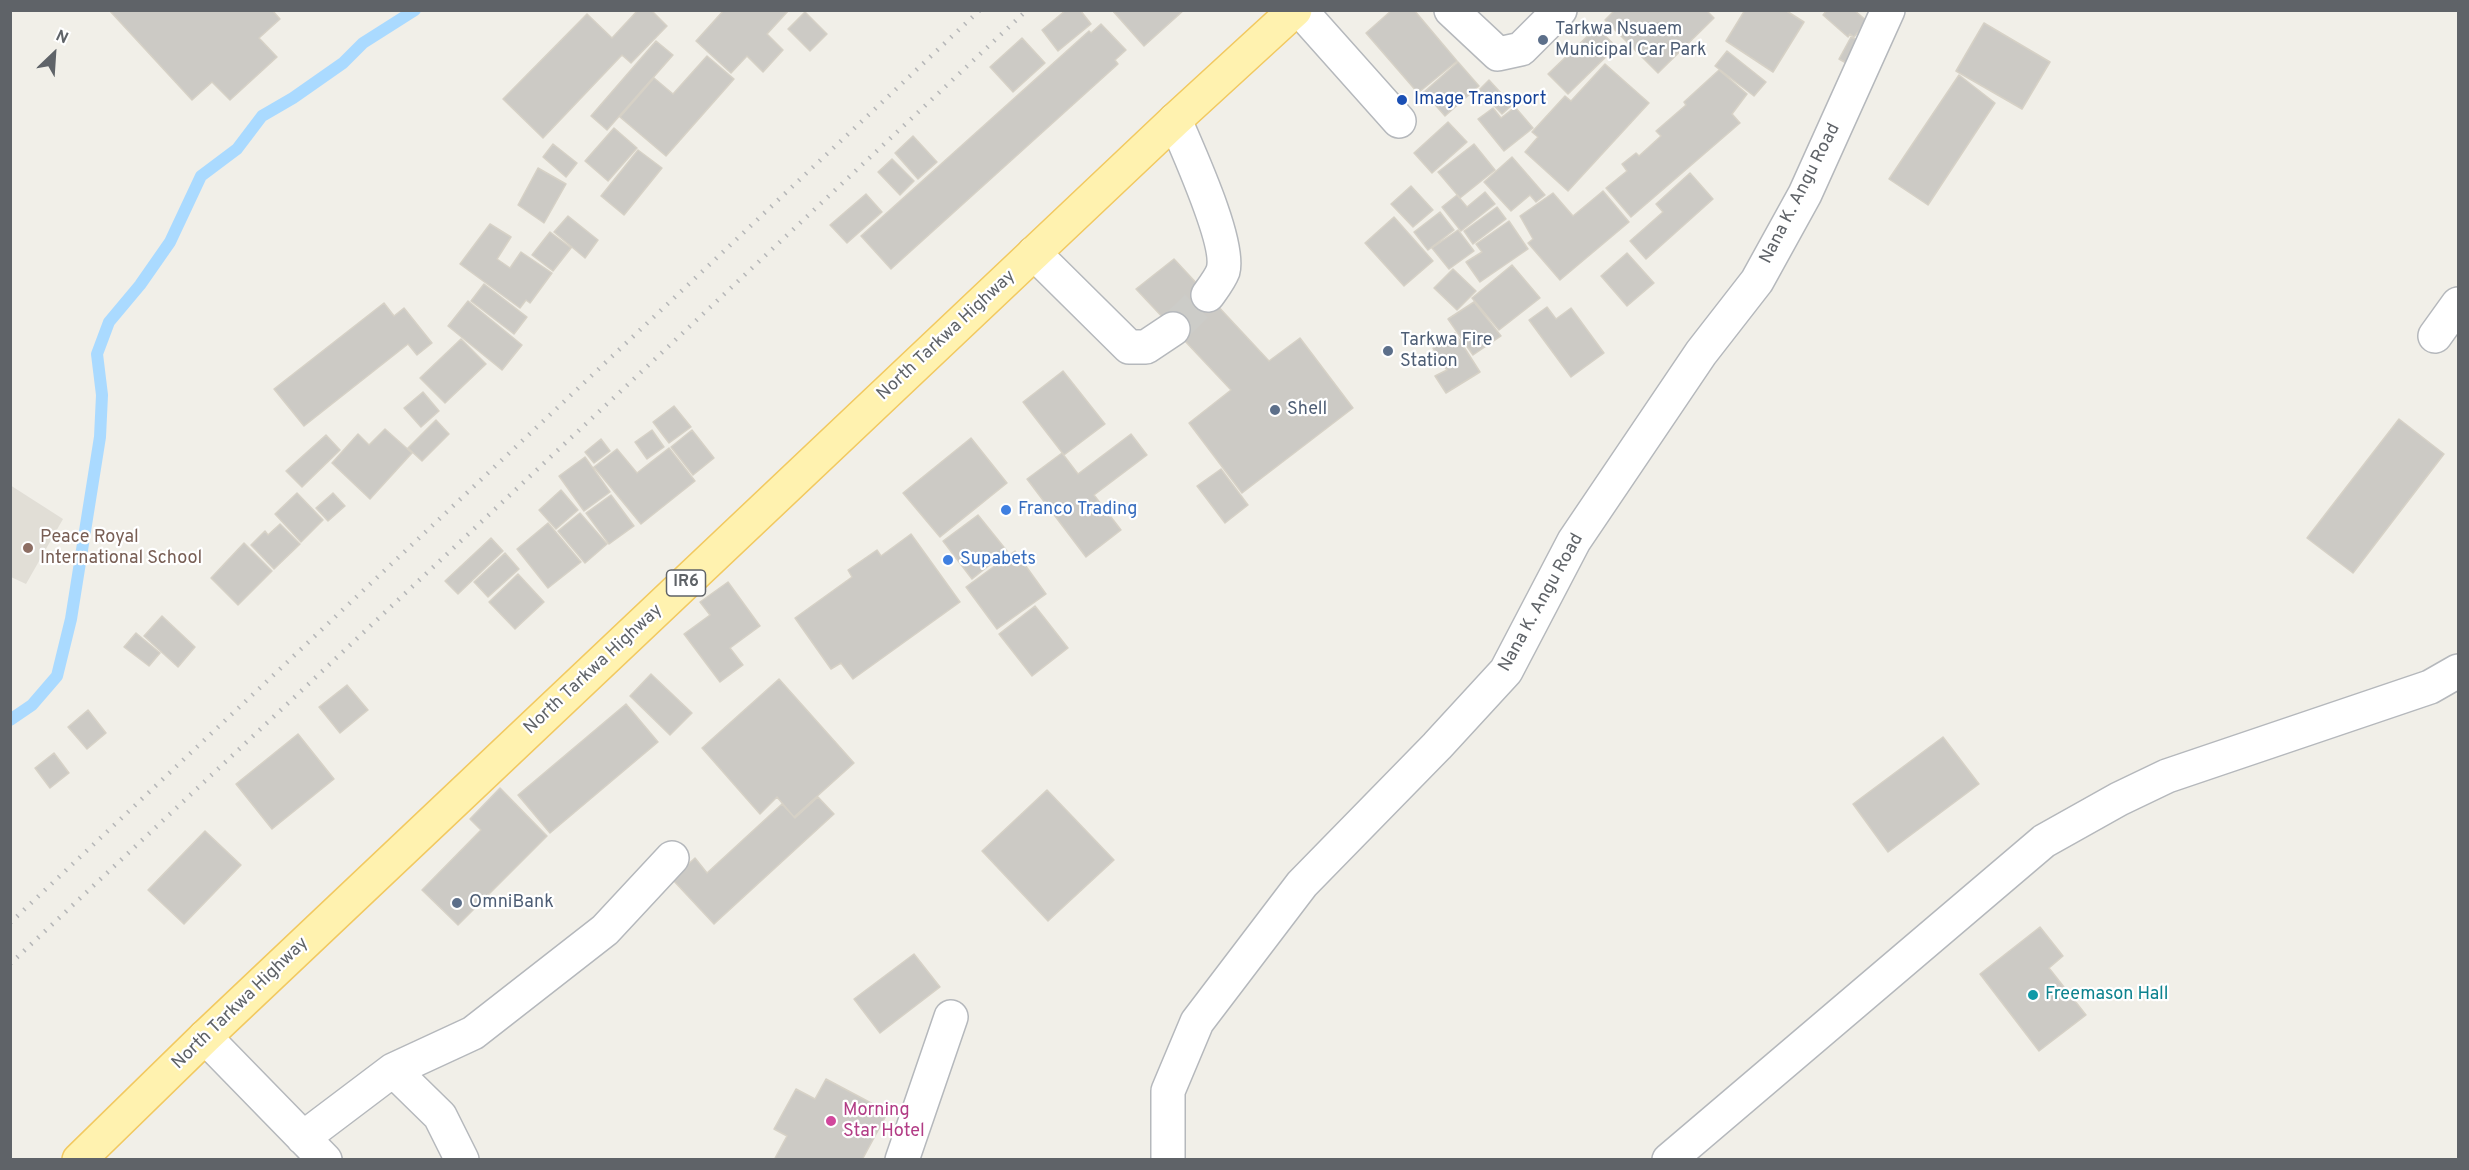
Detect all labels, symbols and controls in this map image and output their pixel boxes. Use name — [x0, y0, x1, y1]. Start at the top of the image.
place label: Tarkwa Nsuaem Municipal Car Park — [1555, 19, 1707, 62]
north arrow — [24, 24, 84, 84]
text: N — [52, 26, 71, 49]
marker: Tarkwa Nsuaem Municipal Car Park — [1536, 33, 1550, 47]
place label: Image Transport — [1414, 89, 1546, 111]
marker: Image Transport — [1395, 93, 1409, 107]
street label: Nana K. Angu Road — [1756, 120, 1846, 268]
street label: North Tarkwa Highway — [873, 266, 1021, 406]
place label: Tarkwa Fire Station — [1400, 330, 1493, 372]
marker: Tarkwa Fire Station — [1381, 344, 1395, 358]
place label: Shell — [1287, 399, 1327, 421]
marker: Shell — [1268, 403, 1282, 417]
place label: Franco Trading — [1018, 499, 1137, 521]
marker: Franco Trading — [999, 503, 1013, 517]
place label: Peace Royal International School — [40, 527, 202, 570]
street label: Nana K. Angu Road — [1495, 530, 1589, 676]
marker: Peace Royal International School — [21, 541, 35, 555]
place label: Supabets — [960, 549, 1036, 571]
marker: Supabets — [941, 553, 955, 567]
road number: IR6 — [666, 570, 706, 596]
street label: North Tarkwa Highway — [520, 600, 668, 740]
place label: OmniBank — [469, 892, 554, 914]
marker: OmniBank — [450, 896, 464, 910]
street label: North Tarkwa Highway — [168, 933, 314, 1075]
place label: Freemason Hall — [2045, 984, 2169, 1006]
marker: Freemason Hall — [2026, 988, 2040, 1002]
place label: Morning Star Hotel — [843, 1100, 925, 1142]
marker: Morning Star Hotel — [824, 1114, 838, 1128]

